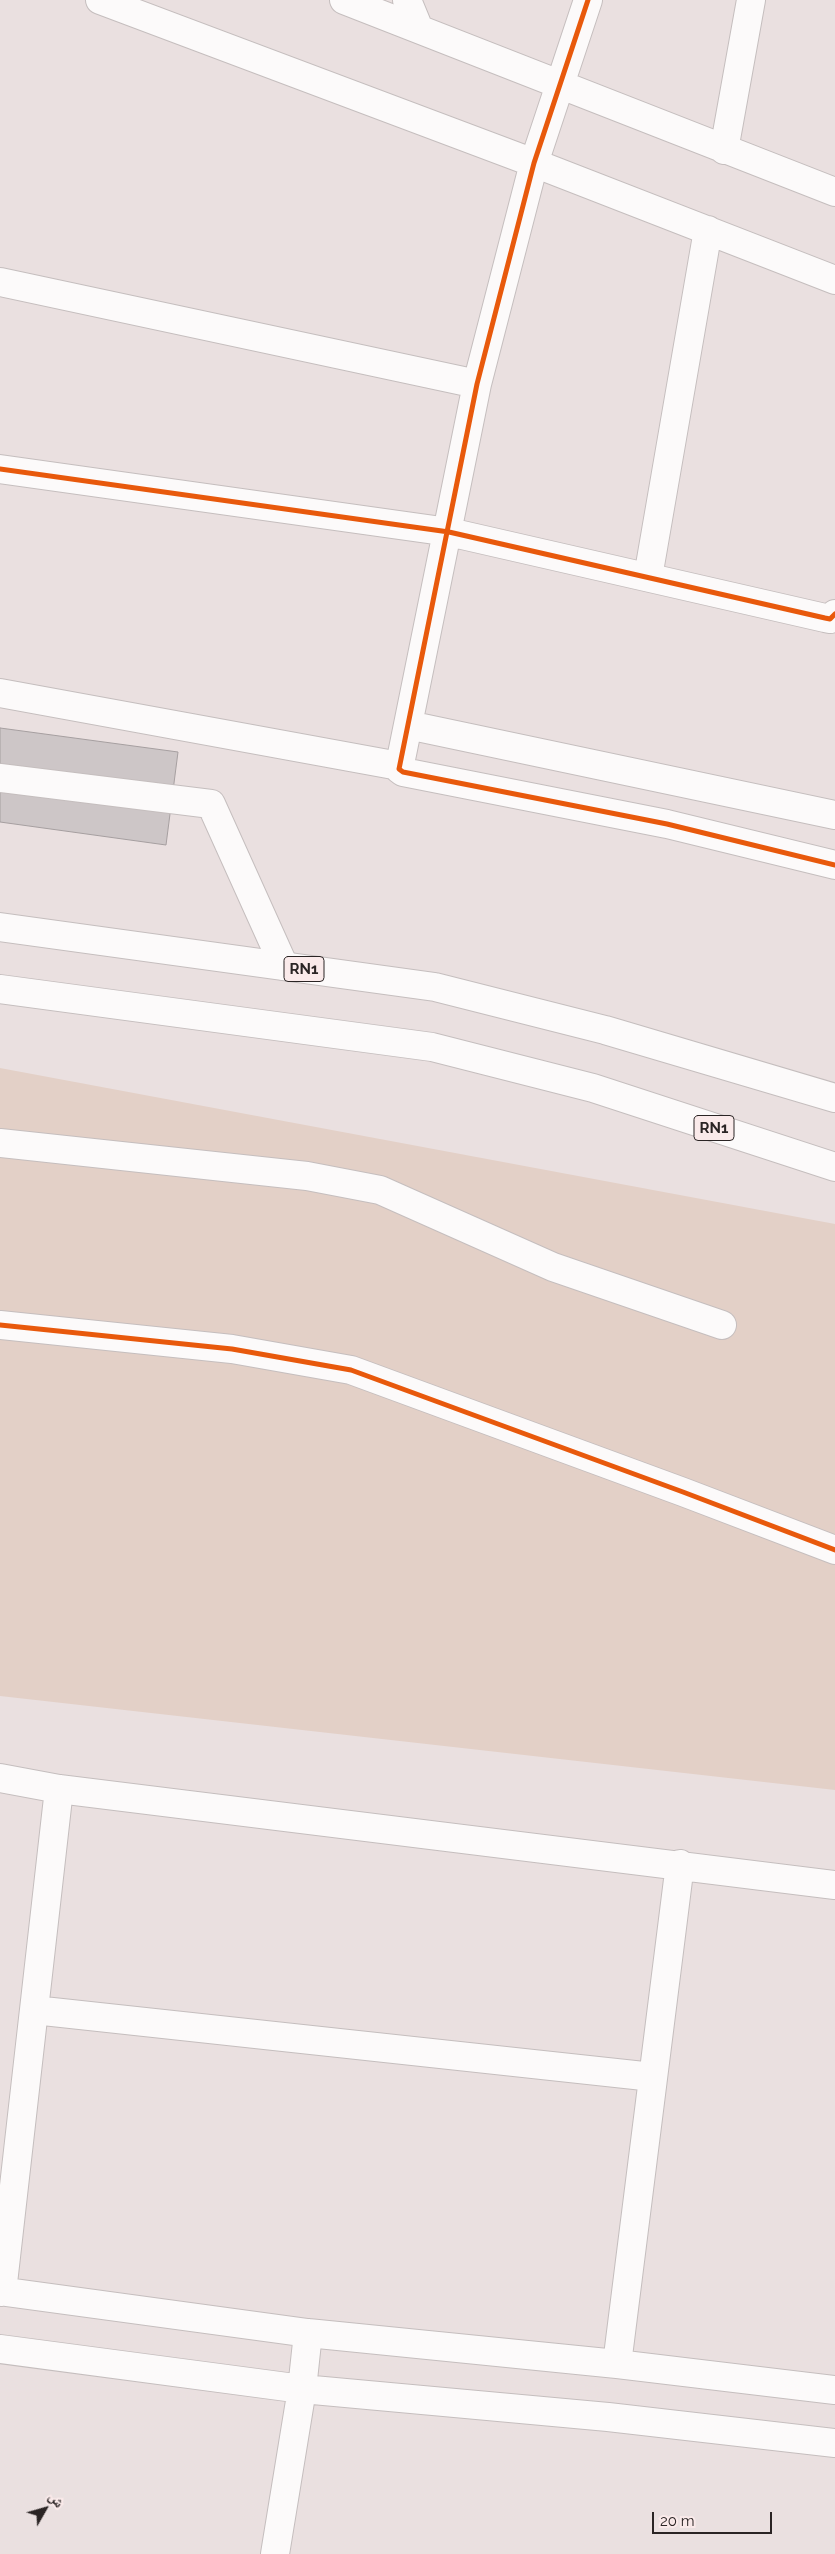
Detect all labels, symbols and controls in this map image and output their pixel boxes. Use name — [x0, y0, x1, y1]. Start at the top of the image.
road number: RN1 — [284, 956, 324, 982]
road number: RN1 — [694, 1116, 734, 1140]
north arrow — [20, 2484, 70, 2534]
text: ش — [46, 2489, 68, 2511]
scale bar — [655, 2502, 775, 2534]
text: 20 m — [660, 2512, 695, 2530]

